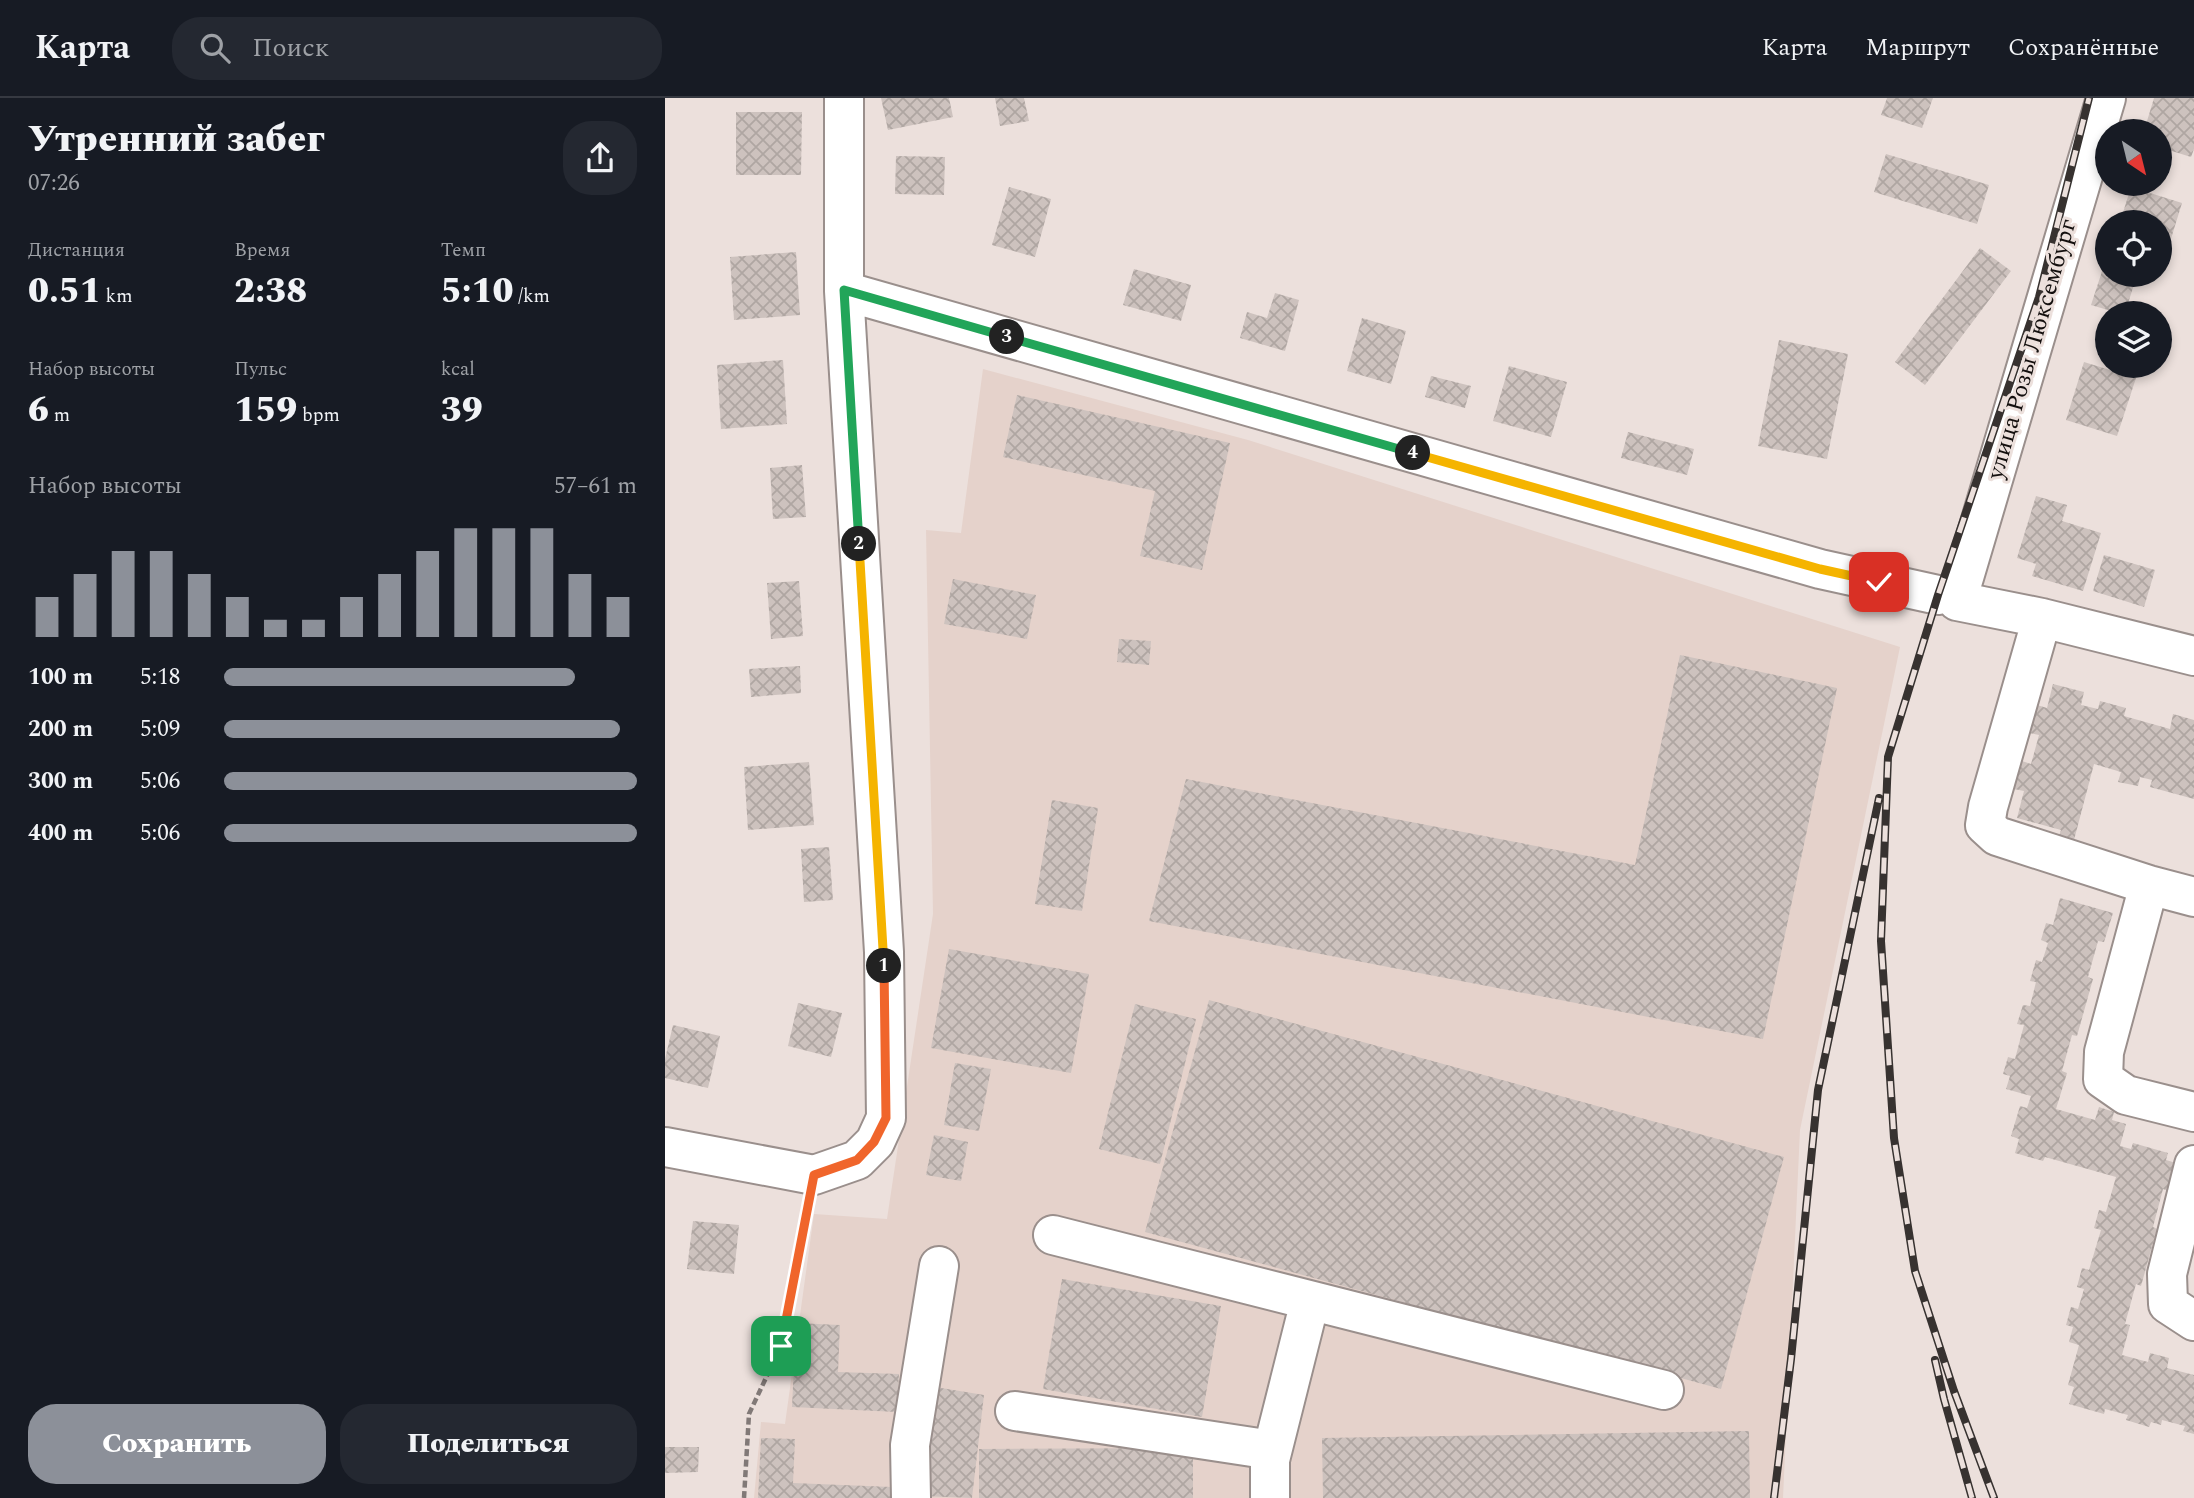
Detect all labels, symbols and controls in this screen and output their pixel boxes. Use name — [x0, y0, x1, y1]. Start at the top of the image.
search box — [172, 17, 662, 80]
text: Карта — [35, 23, 130, 73]
text: Поиск — [252, 28, 329, 68]
icon: search — [196, 29, 234, 67]
text: Карта — [1762, 30, 1827, 66]
text: Маршрут — [1865, 30, 1970, 66]
text: Сохранённые — [2008, 30, 2159, 66]
text: Утренний забег — [28, 111, 324, 169]
north arrow — [2095, 119, 2172, 196]
map controls — [2095, 119, 2172, 378]
button: share — [563, 121, 637, 195]
text: 07:26 — [28, 166, 80, 201]
button: locate — [2095, 210, 2172, 287]
street label: улица Розы Люксембург — [1977, 215, 2086, 485]
text: Дистанция — [28, 236, 125, 265]
text: Время — [234, 236, 290, 265]
text: Темп — [441, 236, 486, 265]
text: 0.51 — [28, 265, 101, 318]
text: 2:38 — [234, 265, 307, 318]
text: 5:10 — [441, 265, 513, 318]
text: km — [101, 282, 133, 311]
text: /km — [513, 282, 550, 311]
button: layers — [2095, 301, 2172, 378]
pin: 3 — [989, 320, 1025, 354]
text: 3 — [1001, 322, 1012, 351]
text: Набор высоты — [28, 355, 155, 384]
text: Пульс — [234, 355, 287, 384]
text: kcal — [441, 355, 475, 384]
text: 6 — [28, 384, 49, 437]
text: 159 — [234, 384, 297, 437]
text: 39 — [441, 384, 483, 437]
text: m — [49, 401, 70, 430]
text: bpm — [297, 401, 340, 430]
pin: 4 — [1395, 436, 1431, 470]
text: 4 — [1407, 438, 1418, 467]
text: Набор высоты — [28, 469, 182, 504]
text: 57–61 m — [554, 469, 637, 504]
pin: 2 — [841, 526, 877, 562]
text: 2 — [853, 529, 864, 558]
pin — [1849, 552, 1909, 612]
icon: check — [1860, 563, 1898, 601]
text: 100 m — [28, 660, 93, 695]
text: 5:18 — [140, 660, 180, 695]
text: 200 m — [28, 712, 93, 747]
text: 5:09 — [140, 712, 180, 747]
text: 300 m — [28, 764, 93, 799]
text: 5:06 — [140, 764, 180, 799]
text: 400 m — [28, 816, 93, 851]
text: 5:06 — [140, 816, 180, 851]
pin: 1 — [867, 948, 901, 984]
text: 1 — [878, 951, 889, 980]
pin — [751, 1316, 811, 1376]
icon: arrive — [762, 1327, 800, 1365]
button: Сохранить — [28, 1404, 326, 1484]
button: Поделиться — [340, 1404, 637, 1484]

